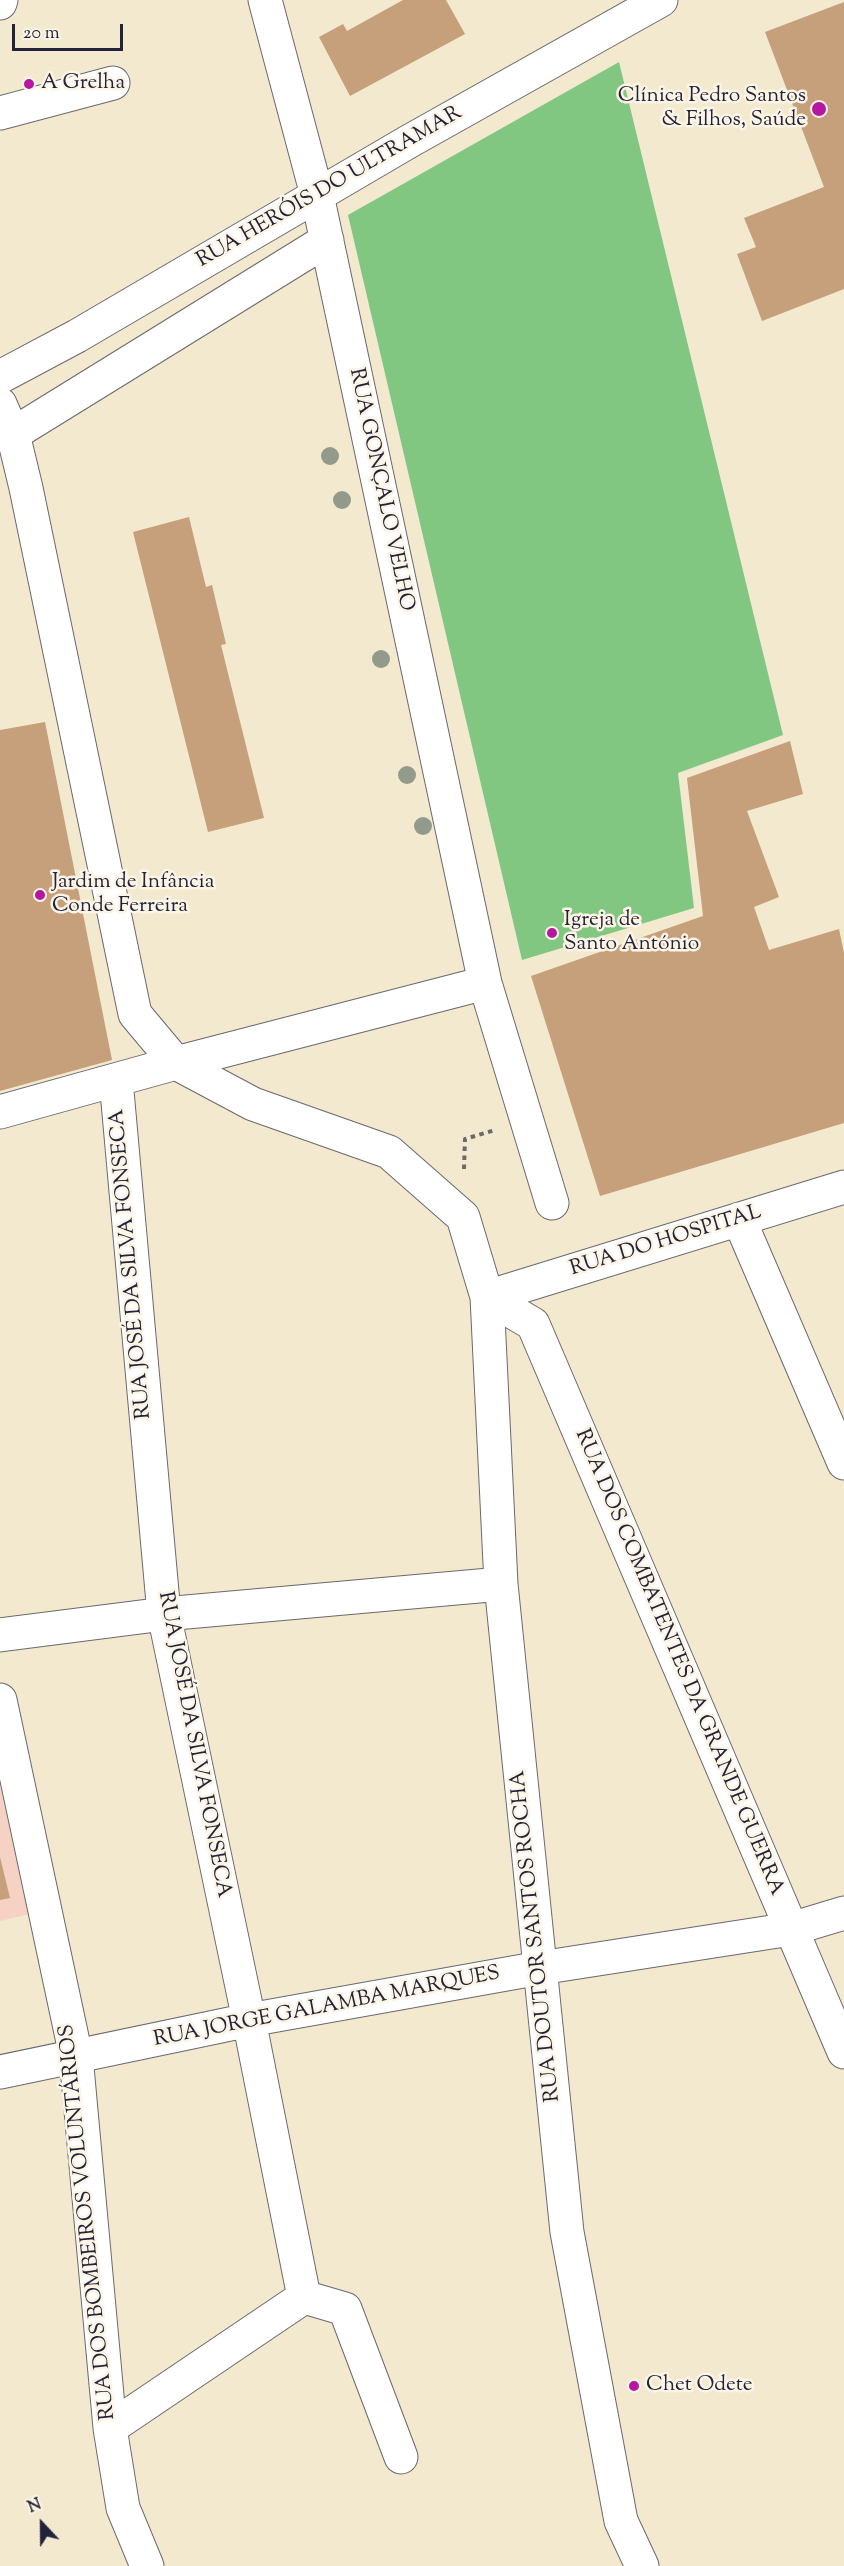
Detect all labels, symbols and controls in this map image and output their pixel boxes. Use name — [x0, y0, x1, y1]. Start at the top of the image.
scale bar — [15, 12, 126, 50]
text: 20 m — [23, 21, 60, 47]
place label: A Grelha — [41, 71, 125, 97]
marker: A Grelha — [22, 77, 36, 91]
place label: Clínica Pedro Santos & Filhos, Saúde — [618, 84, 806, 134]
marker: Clínica Pedro Santos & Filhos, Saúde — [810, 100, 828, 118]
street label: RUA HERÓIS DO ULTRAMAR — [193, 102, 467, 274]
street label: RUA GONÇALO VELHO — [342, 366, 418, 614]
place label: Jardim de Infância Conde Ferreira — [52, 870, 214, 920]
marker: Jardim de Infância Conde Ferreira — [33, 888, 47, 902]
place label: Igreja de Santo António — [564, 908, 699, 958]
marker: Igreja de Santo António — [545, 926, 559, 940]
street label: RUA JOSÉ DA SILVA FONSECA — [106, 1108, 158, 1420]
street label: RUA DO HOSPITAL — [567, 1201, 765, 1283]
street label: RUA DOS COMBATENTES DA GRANDE GUERRA — [568, 1426, 788, 1900]
street label: RUA JOSÉ DA SILVA FONSECA — [151, 1590, 235, 1900]
street label: RUA DOUTOR SANTOS ROCHA — [507, 1769, 567, 2103]
street label: RUA JORGE GALAMBA MARQUES — [152, 1962, 502, 2054]
street label: RUA DOS BOMBEIROS VOLUNTÁRIOS — [56, 2023, 122, 2421]
place label: Chet Odete — [646, 2373, 753, 2399]
marker: Chet Odete — [627, 2379, 641, 2393]
north arrow — [12, 2494, 72, 2554]
text: N — [25, 2494, 45, 2520]

